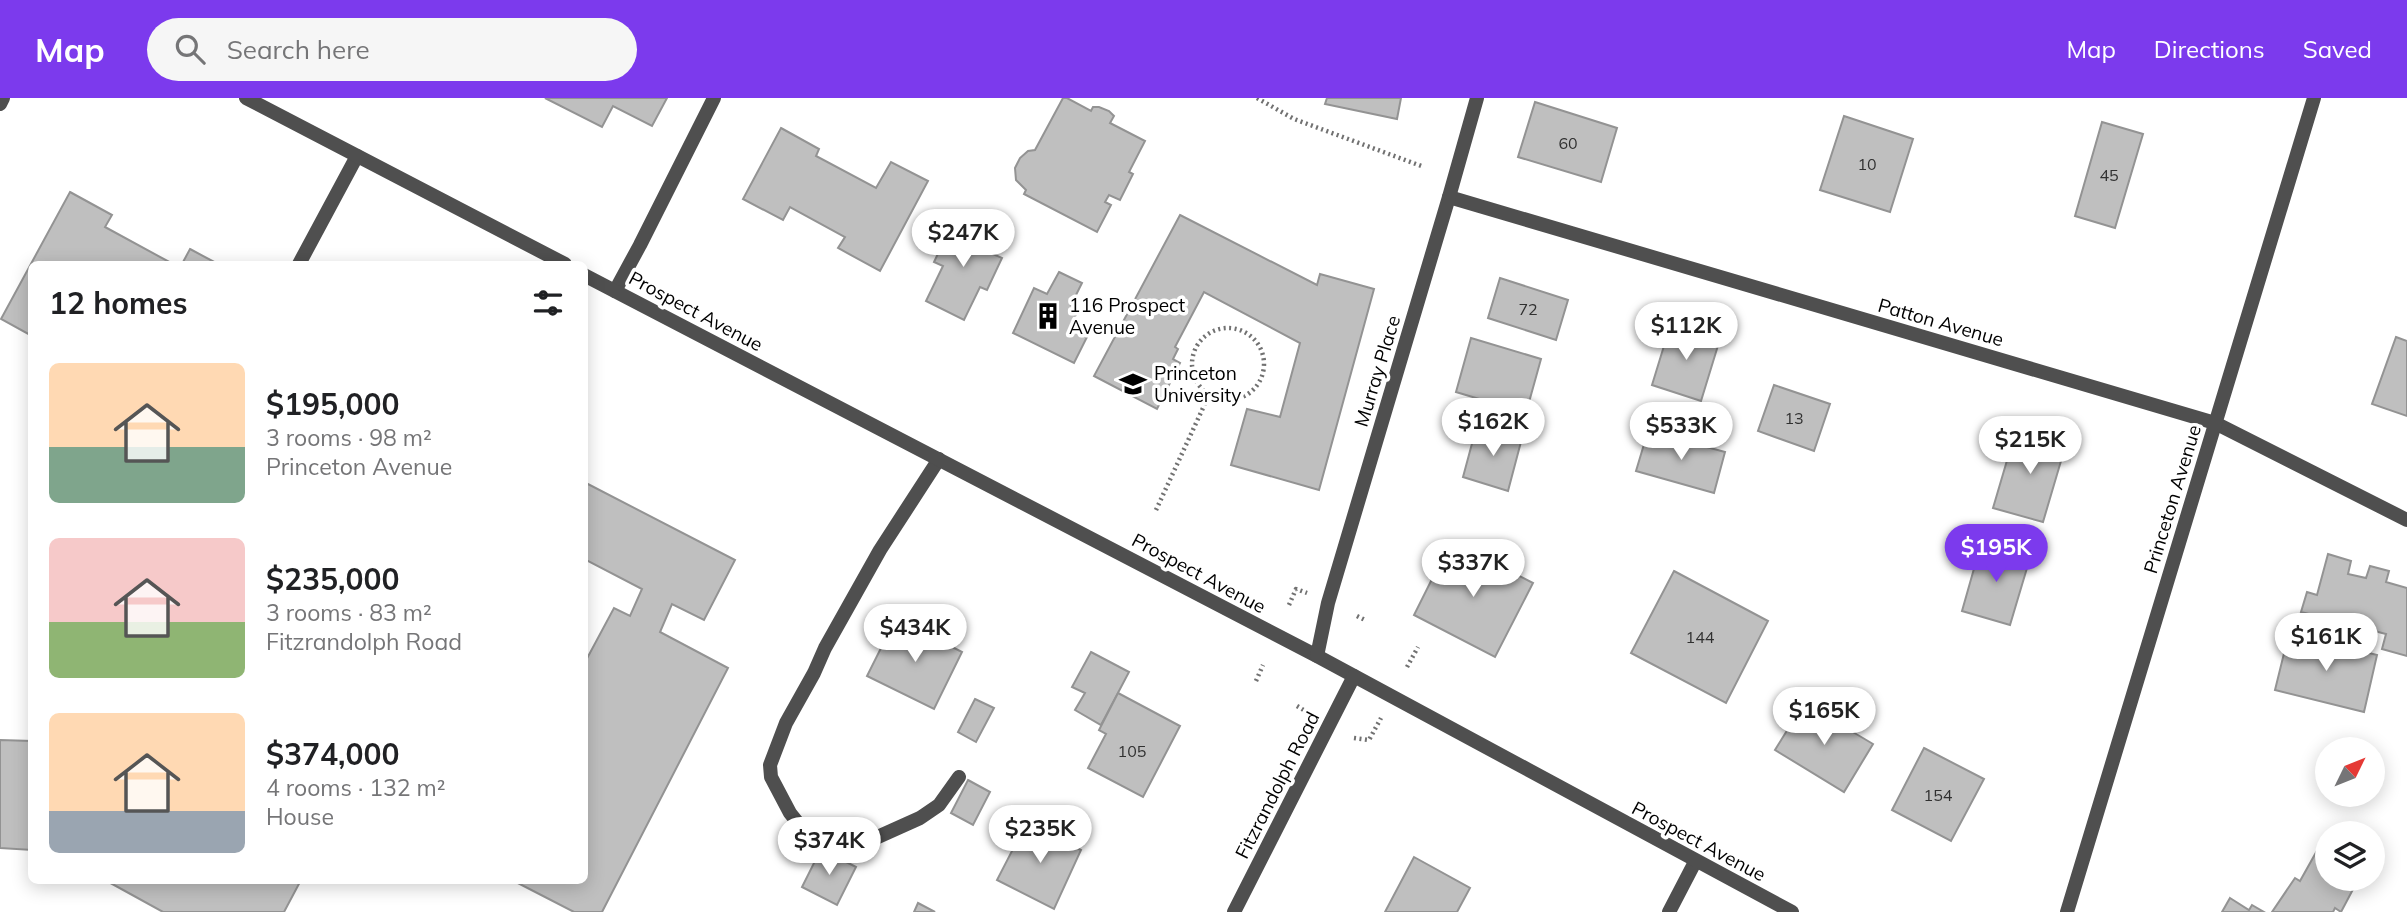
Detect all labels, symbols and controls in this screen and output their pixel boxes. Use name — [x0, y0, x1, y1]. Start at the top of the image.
search box — [147, 18, 637, 81]
text: Map — [35, 29, 105, 70]
icon: search — [171, 30, 209, 68]
text: Search here — [227, 33, 370, 66]
text: Map — [2066, 34, 2116, 64]
text: Directions — [2154, 34, 2265, 64]
text: Saved — [2303, 34, 2372, 64]
house number: 60 — [1558, 133, 1578, 153]
house number: 10 — [1857, 154, 1877, 174]
house number: 45 — [2099, 165, 2119, 185]
pin: $247K — [914, 209, 1012, 269]
text: $247K — [928, 217, 998, 246]
street label: Prospect Avenue — [625, 266, 767, 356]
text: 12 homes — [49, 284, 188, 322]
icon: filters — [529, 284, 567, 322]
place label: 116 Prospect Avenue — [1069, 293, 1186, 339]
street label: Patton Avenue — [1875, 293, 2007, 351]
house number: 72 — [1518, 299, 1538, 319]
building icon: 116 Prospect Avenue — [1033, 301, 1063, 331]
pin: $112K — [1637, 302, 1735, 362]
text: $112K — [1651, 310, 1721, 339]
street label: Murray Place — [1349, 312, 1405, 430]
place label: Princeton University — [1154, 361, 1241, 407]
school or university icon: Princeton University — [1118, 369, 1148, 399]
text: $195,000 — [266, 385, 399, 423]
icon: home — [105, 391, 189, 475]
pin: $162K — [1444, 398, 1542, 458]
pin: $533K — [1632, 402, 1730, 462]
text: $162K — [1458, 406, 1528, 435]
house number: 13 — [1784, 408, 1804, 428]
text: $533K — [1646, 410, 1716, 439]
pin: $215K — [1981, 416, 2079, 476]
street label: Princeton Avenue — [2138, 422, 2206, 576]
text: 3 rooms · 98 m² — [266, 423, 432, 452]
text: $215K — [1995, 424, 2065, 453]
text: Princeton Avenue — [266, 452, 452, 481]
pin: $195K — [1947, 524, 2045, 584]
street label: Prospect Avenue — [1128, 528, 1270, 618]
text: $195K — [1961, 532, 2031, 561]
pin: $337K — [1424, 540, 1522, 599]
text: $337K — [1438, 547, 1508, 576]
text: $235,000 — [266, 560, 399, 598]
icon: home — [105, 566, 189, 650]
text: 3 rooms · 83 m² — [266, 598, 432, 627]
pin: $434K — [866, 604, 964, 664]
text: $434K — [880, 612, 950, 641]
pin: $161K — [2277, 614, 2375, 673]
text: $161K — [2291, 621, 2361, 650]
text: Fitzrandolph Road — [266, 627, 462, 656]
house number: 144 — [1686, 627, 1715, 647]
pin: $165K — [1775, 688, 1873, 747]
text: $165K — [1789, 695, 1859, 724]
street label: Fitzrandolph Road — [1230, 707, 1324, 863]
text: $374,000 — [266, 735, 399, 773]
north arrow — [2315, 737, 2385, 807]
map controls — [2315, 737, 2385, 891]
icon: home — [105, 741, 189, 825]
house number: 105 — [1118, 741, 1146, 761]
text: 4 rooms · 132 m² — [266, 773, 446, 802]
house number: 154 — [1924, 785, 1953, 805]
street label: Prospect Avenue — [1628, 796, 1770, 886]
text: House — [266, 802, 334, 831]
pin: $235K — [991, 806, 1089, 865]
text: $235K — [1005, 813, 1075, 842]
pin: $374K — [780, 818, 878, 877]
button: layers — [2315, 821, 2385, 891]
text: $374K — [794, 825, 864, 854]

